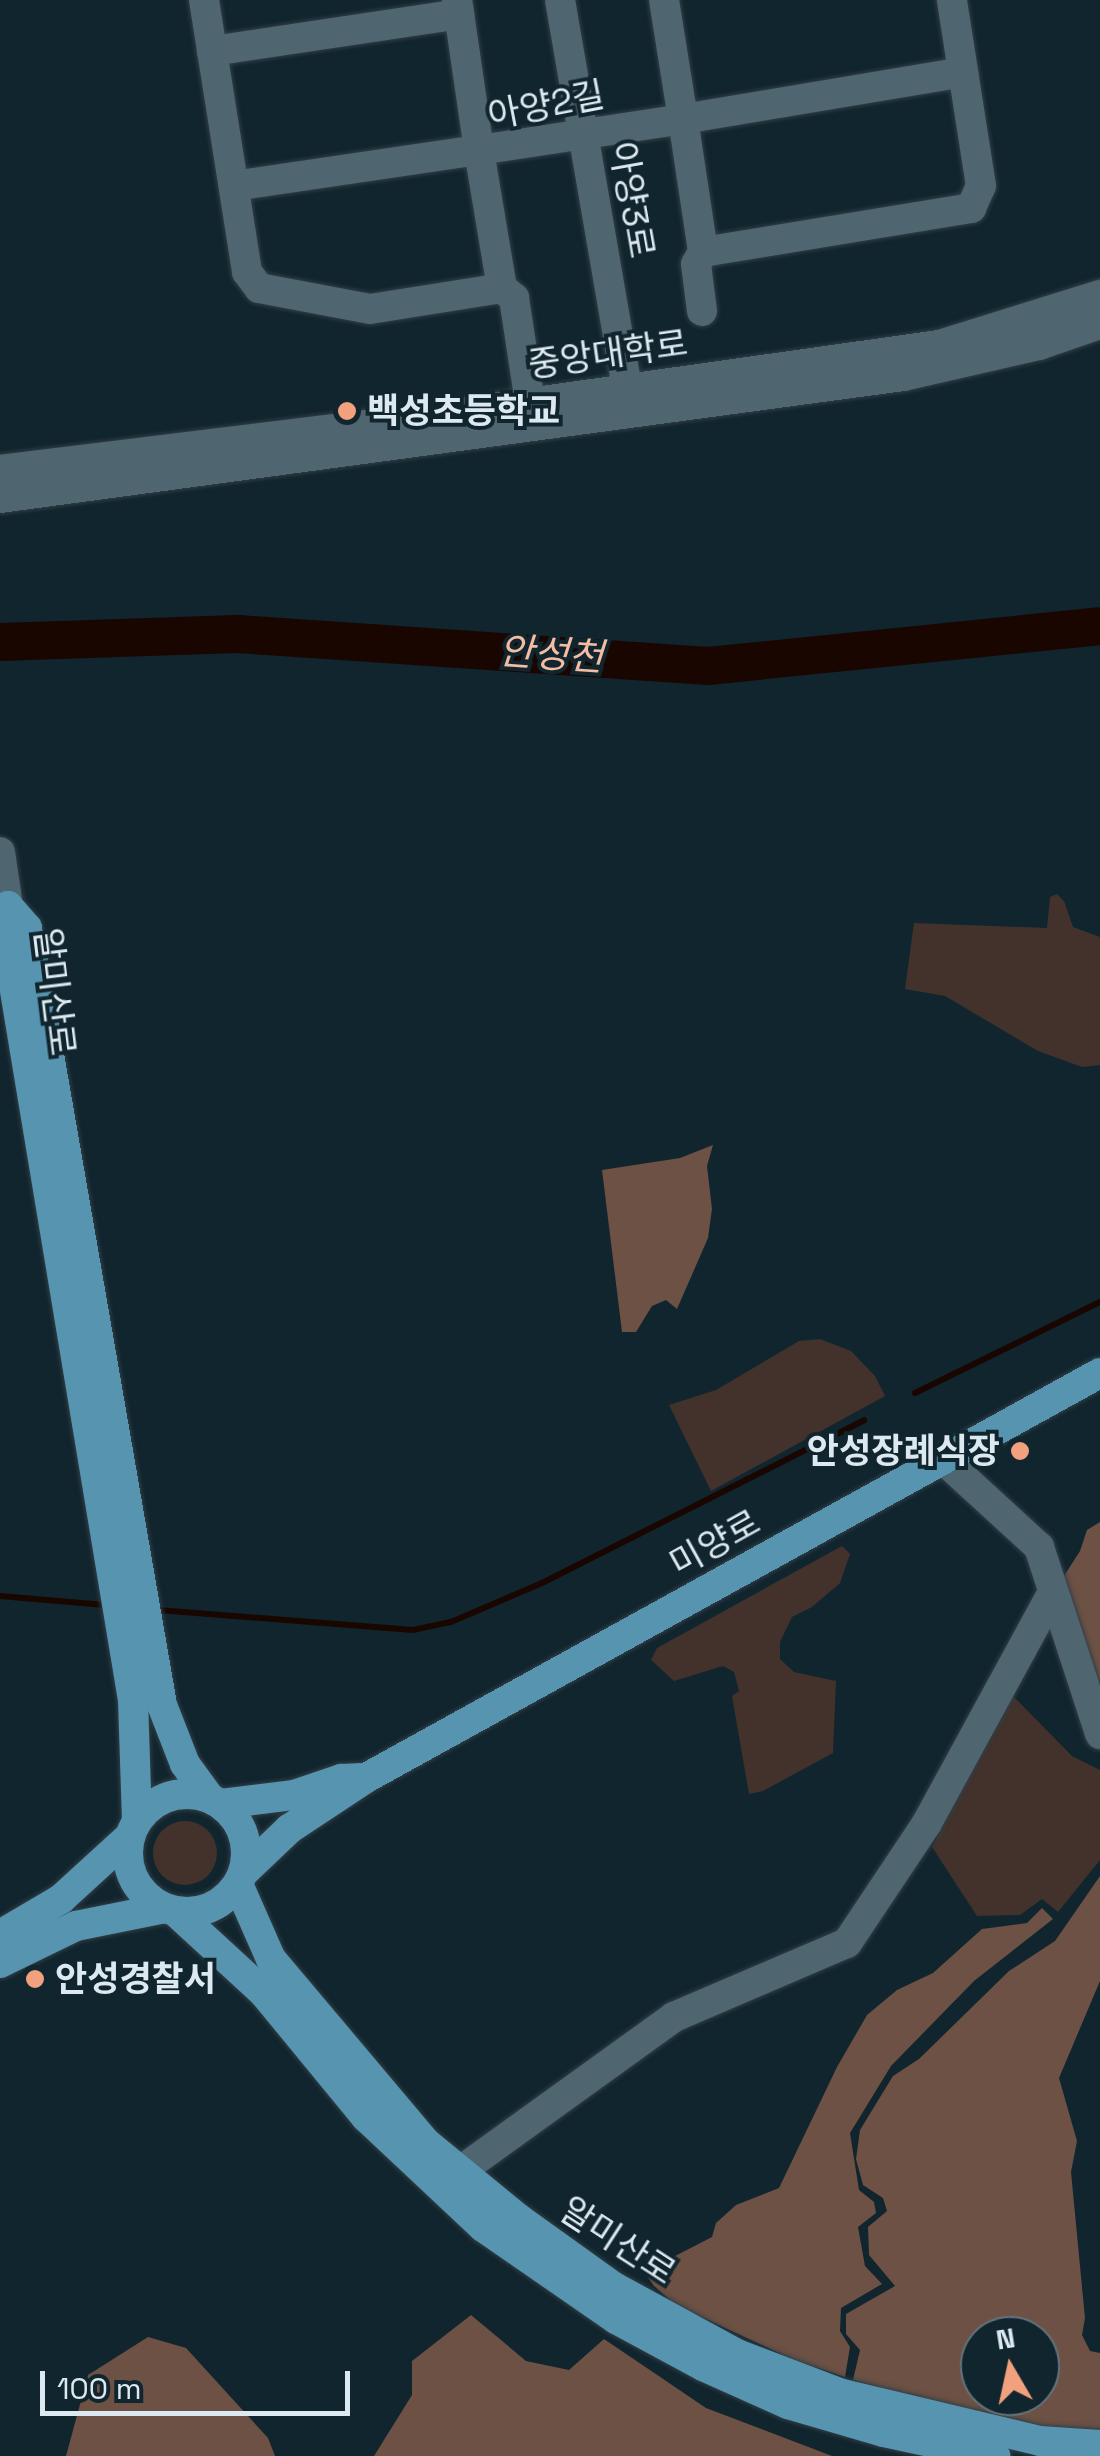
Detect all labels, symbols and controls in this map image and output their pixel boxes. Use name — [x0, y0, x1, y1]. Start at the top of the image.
street label: 아양2길 — [484, 73, 608, 137]
street label: 아양3로 — [601, 138, 663, 262]
street label: 중앙대학로 — [525, 322, 691, 386]
place label: 백성초등학교 — [367, 390, 560, 432]
marker: 백성초등학교 — [336, 400, 358, 422]
water label: 안성천 — [497, 629, 605, 681]
street label: 알미산로 — [26, 926, 84, 1058]
place label: 안성장례식장 — [807, 1430, 1000, 1472]
marker: 안성장례식장 — [1009, 1440, 1031, 1462]
street label: 미양로 — [663, 1501, 767, 1585]
place label: 안성경찰서 — [55, 1958, 216, 2000]
marker: 안성경찰서 — [24, 1968, 46, 1990]
street label: 알미산로 — [553, 2188, 683, 2294]
north arrow — [960, 2316, 1060, 2416]
text: N — [994, 2319, 1018, 2358]
scale bar — [45, 2351, 355, 2413]
text: 100 m — [57, 2369, 142, 2408]

